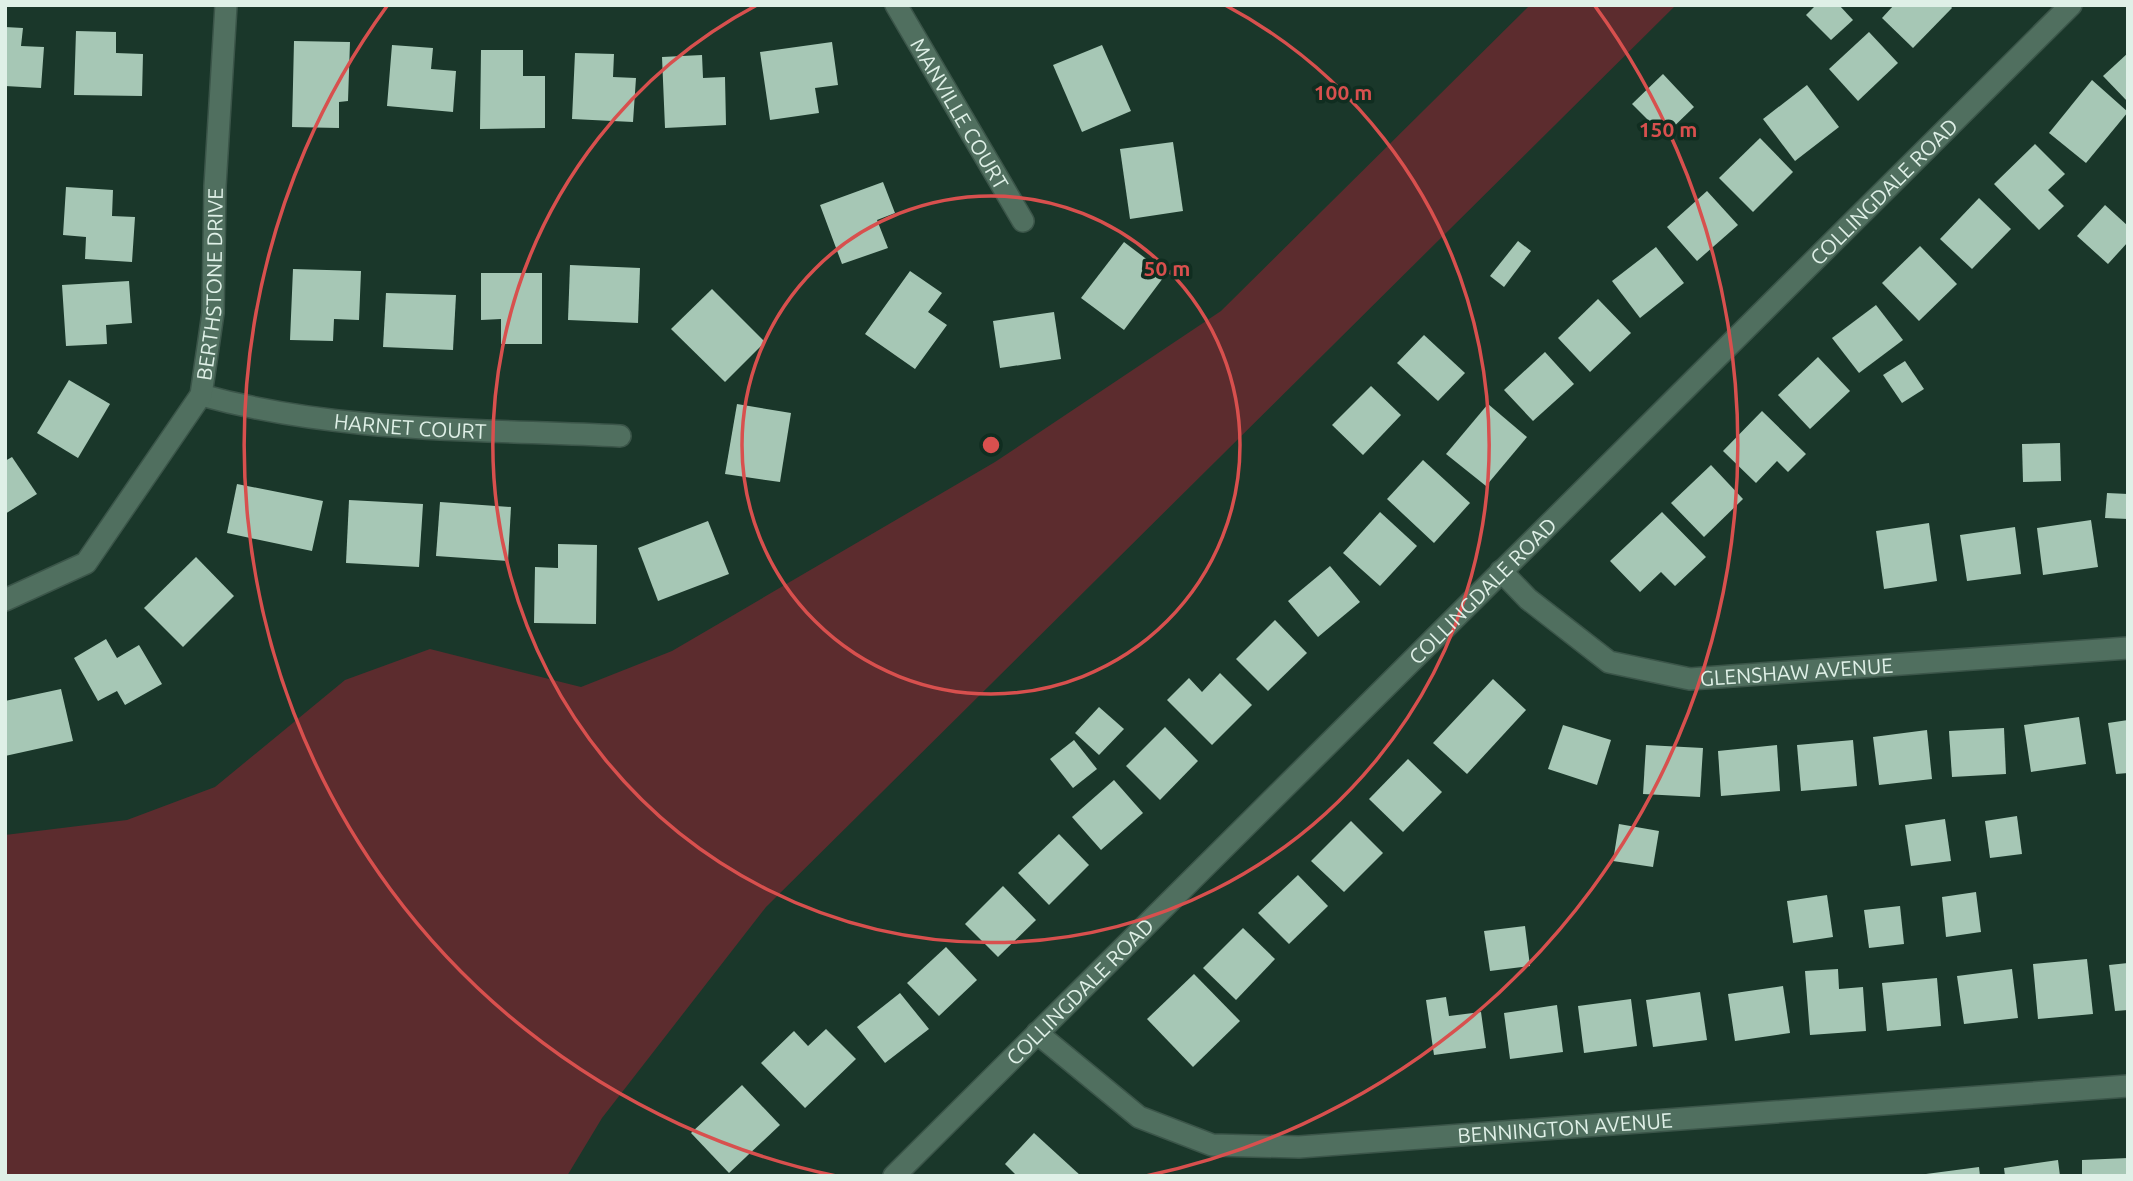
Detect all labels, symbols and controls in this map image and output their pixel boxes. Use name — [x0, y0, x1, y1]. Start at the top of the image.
street label: MANVILLE COURT — [906, 34, 1014, 194]
text: 100 m — [1314, 80, 1372, 104]
street label: COLLINGDALE ROAD — [1805, 113, 1962, 270]
text: 150 m — [1639, 117, 1697, 141]
street label: BERTHSTONE DRIVE — [191, 188, 227, 382]
text: 50 m — [1144, 256, 1190, 280]
street label: HARNET COURT — [333, 408, 487, 443]
centre of rings — [979, 433, 1003, 457]
street label: COLLINGDALE ROAD — [1404, 512, 1561, 669]
street label: GLENSHAW AVENUE — [1699, 653, 1894, 690]
street label: COLLINGDALE ROAD — [1001, 913, 1158, 1070]
street label: BENNINGTON AVENUE — [1457, 1108, 1673, 1147]

